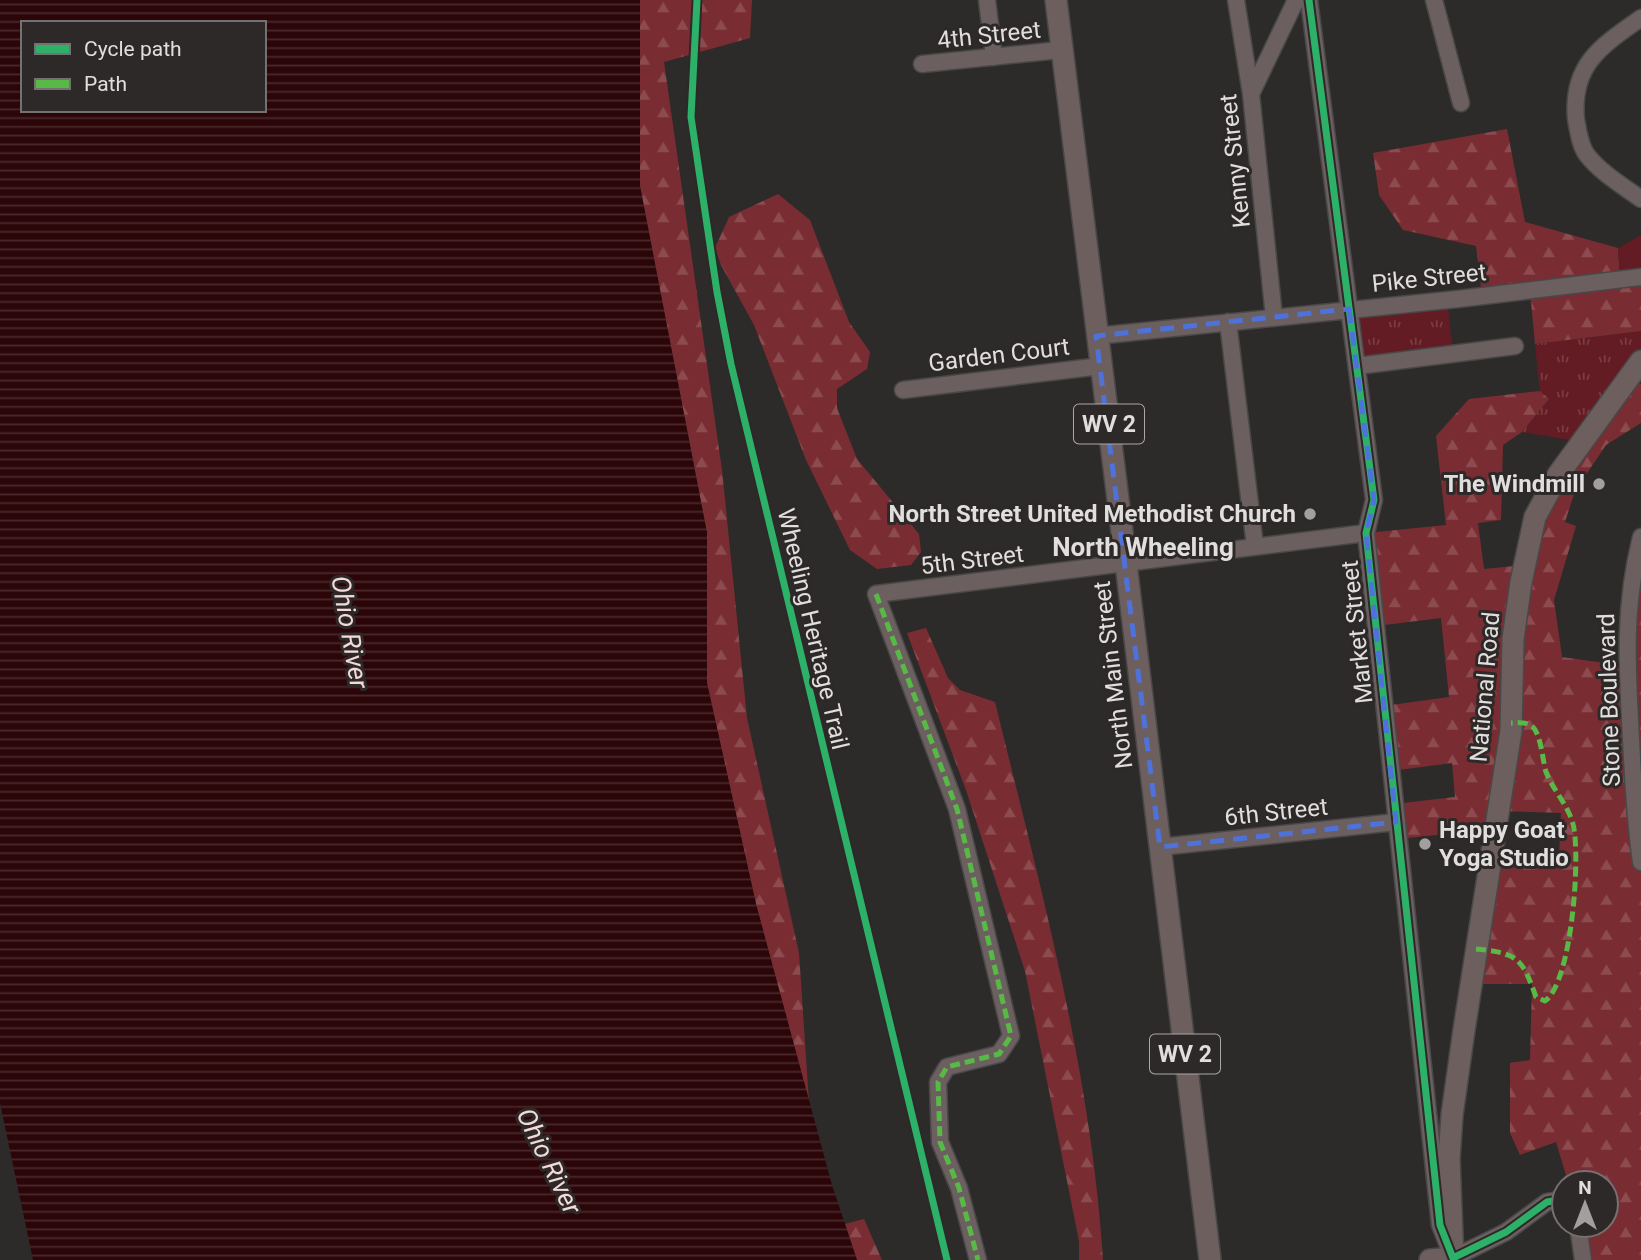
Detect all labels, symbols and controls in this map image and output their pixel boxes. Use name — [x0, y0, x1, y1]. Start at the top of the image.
street label: 4th Street — [936, 16, 1042, 54]
legend — [21, 21, 266, 112]
text: Cycle path — [84, 37, 182, 61]
text: Path — [84, 72, 127, 96]
street label: Kenny Street — [1214, 92, 1256, 229]
street label: Pike Street — [1370, 258, 1488, 298]
street label: Garden Court — [927, 332, 1071, 378]
road number: WV 2 — [1074, 404, 1144, 444]
place label: The Windmill — [1444, 470, 1585, 498]
marker: The Windmill — [1591, 476, 1607, 492]
place label: North Street United Methodist Church — [889, 500, 1296, 528]
street label: Wheeling Heritage Trail — [772, 506, 854, 752]
marker: North Street United Methodist Church — [1302, 506, 1318, 522]
district label: North Wheeling — [1052, 532, 1234, 562]
street label: 5th Street — [919, 540, 1025, 580]
street label: Market Street — [1336, 559, 1378, 705]
water label: Ohio River — [325, 573, 375, 692]
street label: North Main Street — [1088, 579, 1138, 770]
street label: National Road — [1464, 611, 1506, 763]
street label: Stone Boulevard — [1592, 613, 1626, 787]
street label: 6th Street — [1223, 793, 1329, 831]
place label: Happy Goat Yoga Studio — [1439, 816, 1569, 872]
marker: Happy Goat Yoga Studio — [1417, 836, 1433, 852]
road number: WV 2 — [1150, 1035, 1220, 1074]
water label: Ohio River — [511, 1103, 588, 1220]
north arrow — [1550, 1169, 1620, 1239]
text: N — [1578, 1176, 1592, 1199]

